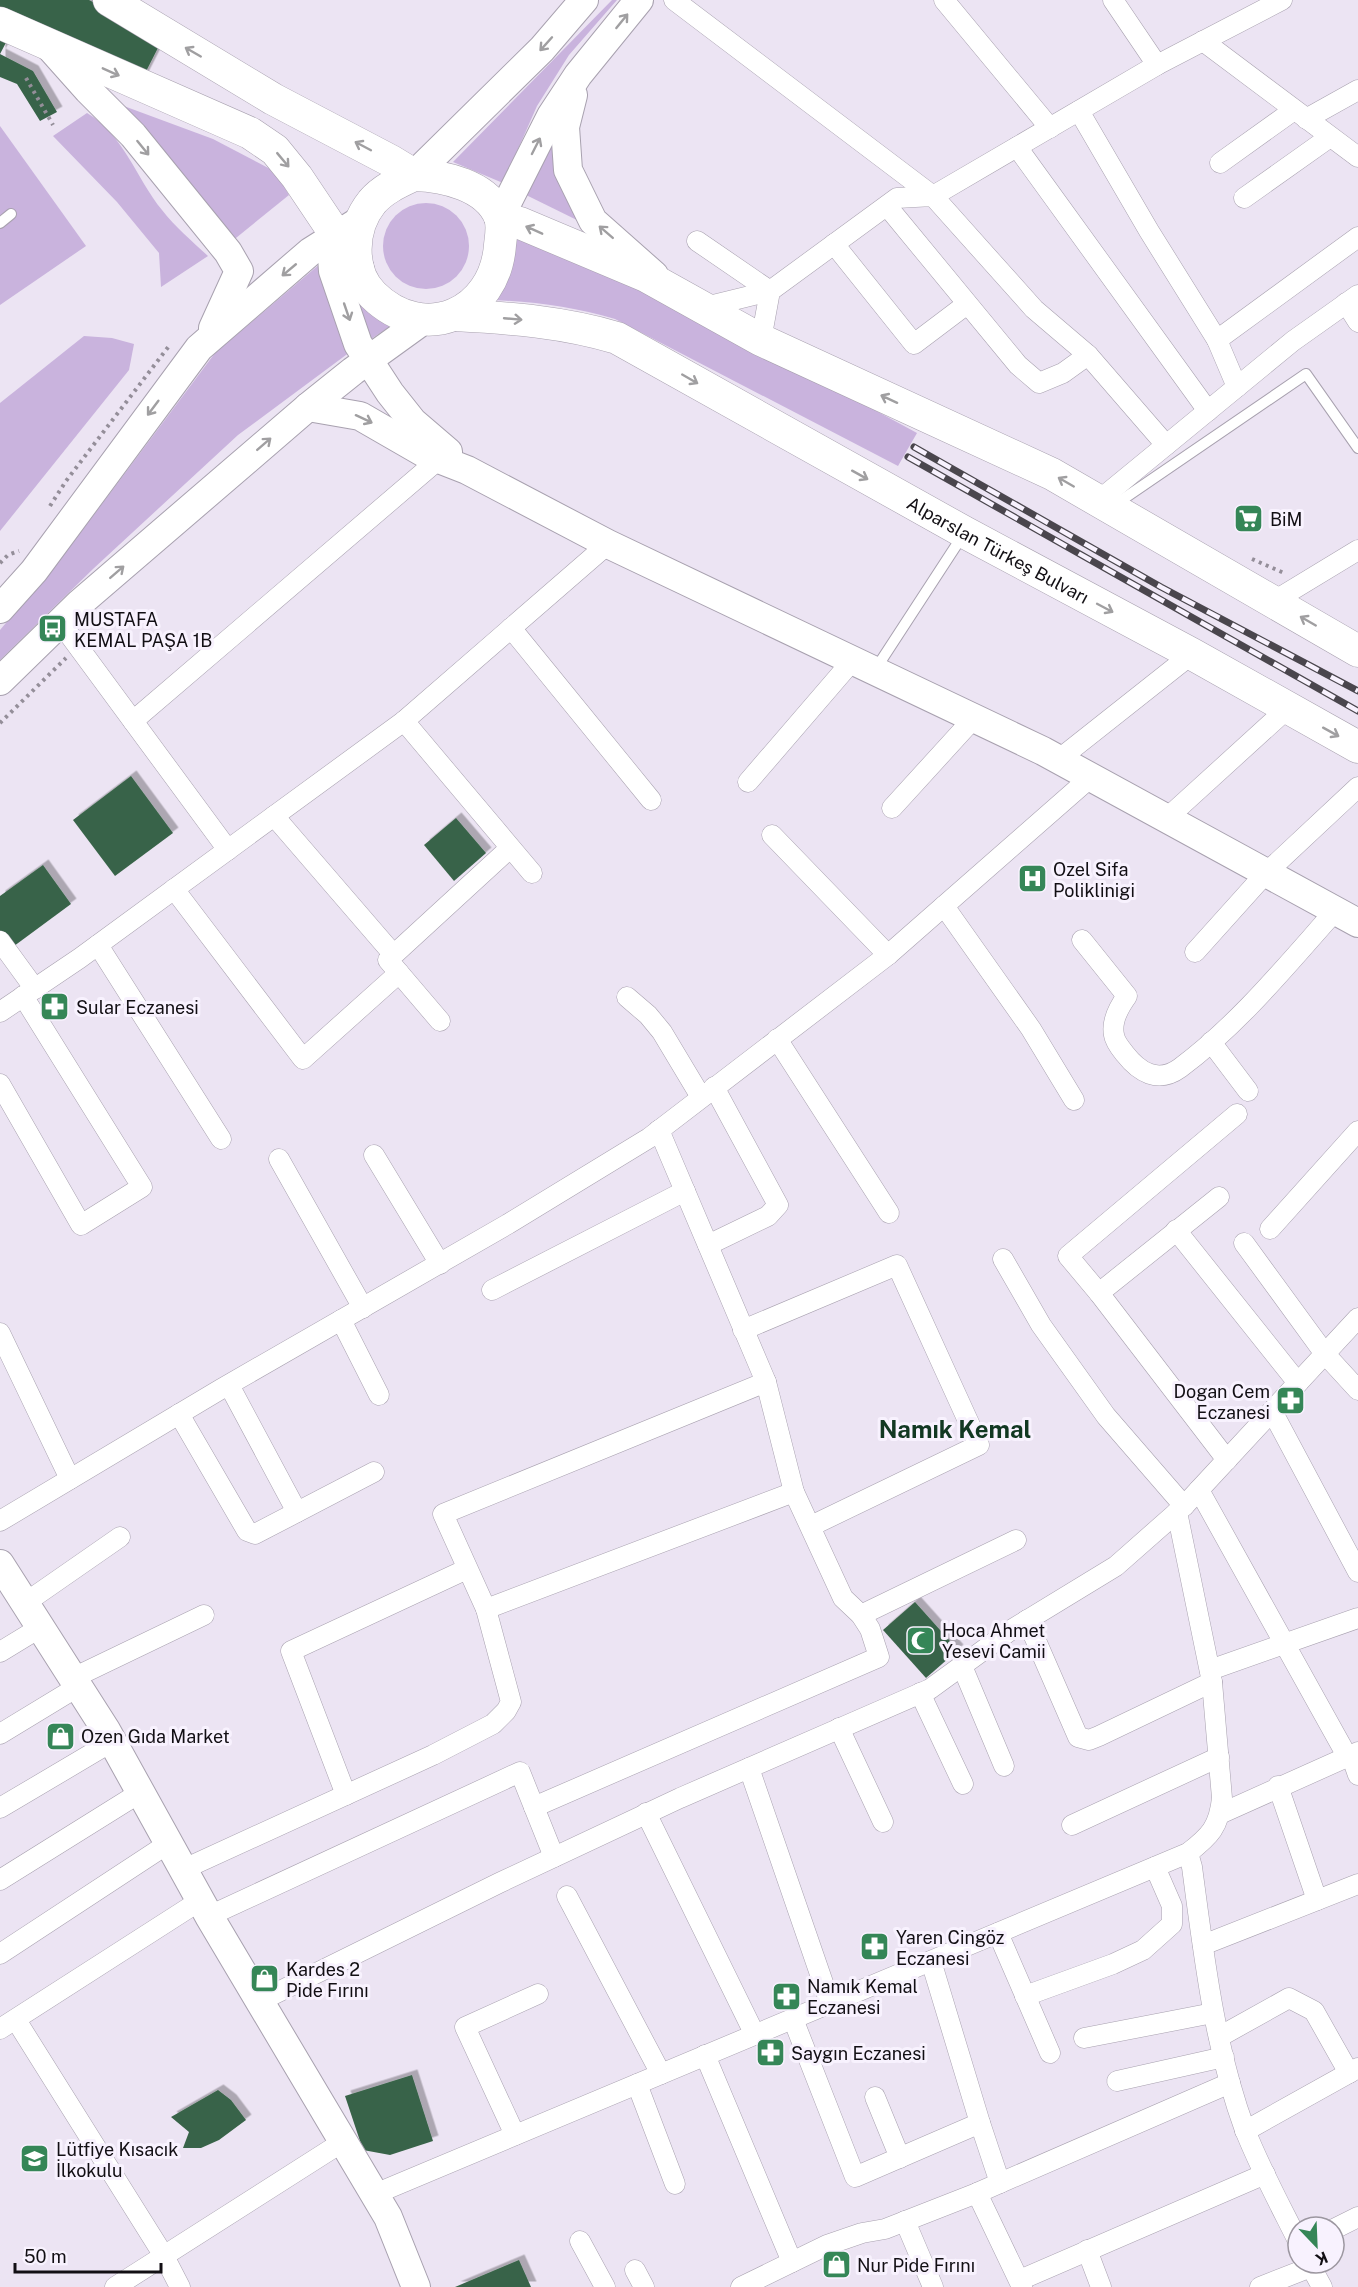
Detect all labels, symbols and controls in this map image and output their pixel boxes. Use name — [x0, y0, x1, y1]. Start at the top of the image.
one-way arrow — [615, 14, 629, 29]
one-way arrow — [539, 36, 553, 51]
one-way arrow — [184, 46, 202, 57]
one-way arrow — [102, 67, 120, 78]
one-way arrow — [530, 138, 542, 156]
one-way arrow — [137, 140, 150, 156]
one-way arrow — [355, 140, 372, 152]
one-way arrow — [277, 152, 290, 168]
one-way arrow — [526, 223, 544, 235]
one-way arrow — [598, 226, 614, 239]
one-way arrow — [282, 263, 297, 277]
one-way arrow — [343, 302, 354, 321]
one-way arrow — [503, 314, 523, 325]
one-way arrow — [681, 374, 698, 386]
one-way arrow — [881, 393, 899, 405]
one-way arrow — [147, 400, 160, 416]
one-way arrow — [355, 414, 373, 426]
one-way arrow — [256, 437, 271, 451]
one-way arrow — [852, 469, 869, 481]
one-way arrow — [1057, 476, 1074, 488]
street label: Alparslan Türkeş Bulvarı — [904, 492, 1093, 607]
supermarket icon: BiM — [1233, 503, 1265, 535]
place label: BiM — [1270, 509, 1302, 530]
one-way arrow — [109, 565, 125, 578]
one-way arrow — [1096, 603, 1114, 614]
place label: MUSTAFA KEMAL PAŞA 1B — [74, 609, 212, 651]
bus stop icon: MUSTAFA KEMAL PAŞA 1B — [37, 613, 69, 645]
one-way arrow — [1300, 615, 1317, 627]
one-way arrow — [1322, 727, 1340, 738]
place label: Ozel Sifa Poliklinigi — [1053, 859, 1135, 901]
hospital icon: Ozel Sifa Poliklinigi — [1016, 863, 1048, 895]
pharmacy icon: Sular Eczanesi — [39, 991, 71, 1023]
place label: Sular Eczanesi — [76, 997, 199, 1018]
place label: Dogan Cem Eczanesi — [1174, 1381, 1270, 1423]
pharmacy icon: Dogan Cem Eczanesi — [1275, 1385, 1307, 1417]
district label: Namık Kemal — [879, 1415, 1031, 1443]
place label: Hoca Ahmet Yesevi Camii — [942, 1620, 1046, 1662]
mosque icon: Hoca Ahmet Yesevi Camii — [905, 1624, 937, 1656]
shop icon: Ozen Gıda Market — [44, 1720, 76, 1752]
place label: Ozen Gıda Market — [81, 1726, 230, 1747]
place label: Yaren Cingöz Eczanesi — [896, 1927, 1004, 1969]
pharmacy icon: Yaren Cingöz Eczanesi — [859, 1931, 891, 1963]
place label: Kardes 2 Pide Fırını — [286, 1959, 369, 2001]
shop icon: Kardes 2 Pide Fırını — [249, 1963, 281, 1995]
place label: Namık Kemal Eczanesi — [807, 1976, 918, 2018]
pharmacy icon: Namık Kemal Eczanesi — [770, 1980, 802, 2012]
pharmacy icon: Saygın Eczanesi — [754, 2037, 786, 2069]
place label: Saygın Eczanesi — [791, 2043, 926, 2064]
place label: Lütfiye Kısacık İlkokulu — [56, 2139, 178, 2181]
school or university icon: Lütfiye Kısacık İlkokulu — [19, 2143, 51, 2175]
north arrow — [1286, 2215, 1346, 2275]
scale bar — [15, 2236, 160, 2274]
text: 50 m — [24, 2246, 67, 2267]
text: K — [1312, 2247, 1331, 2270]
shop icon: Nur Pide Fırını — [820, 2249, 852, 2281]
place label: Nur Pide Fırını — [857, 2255, 975, 2276]

